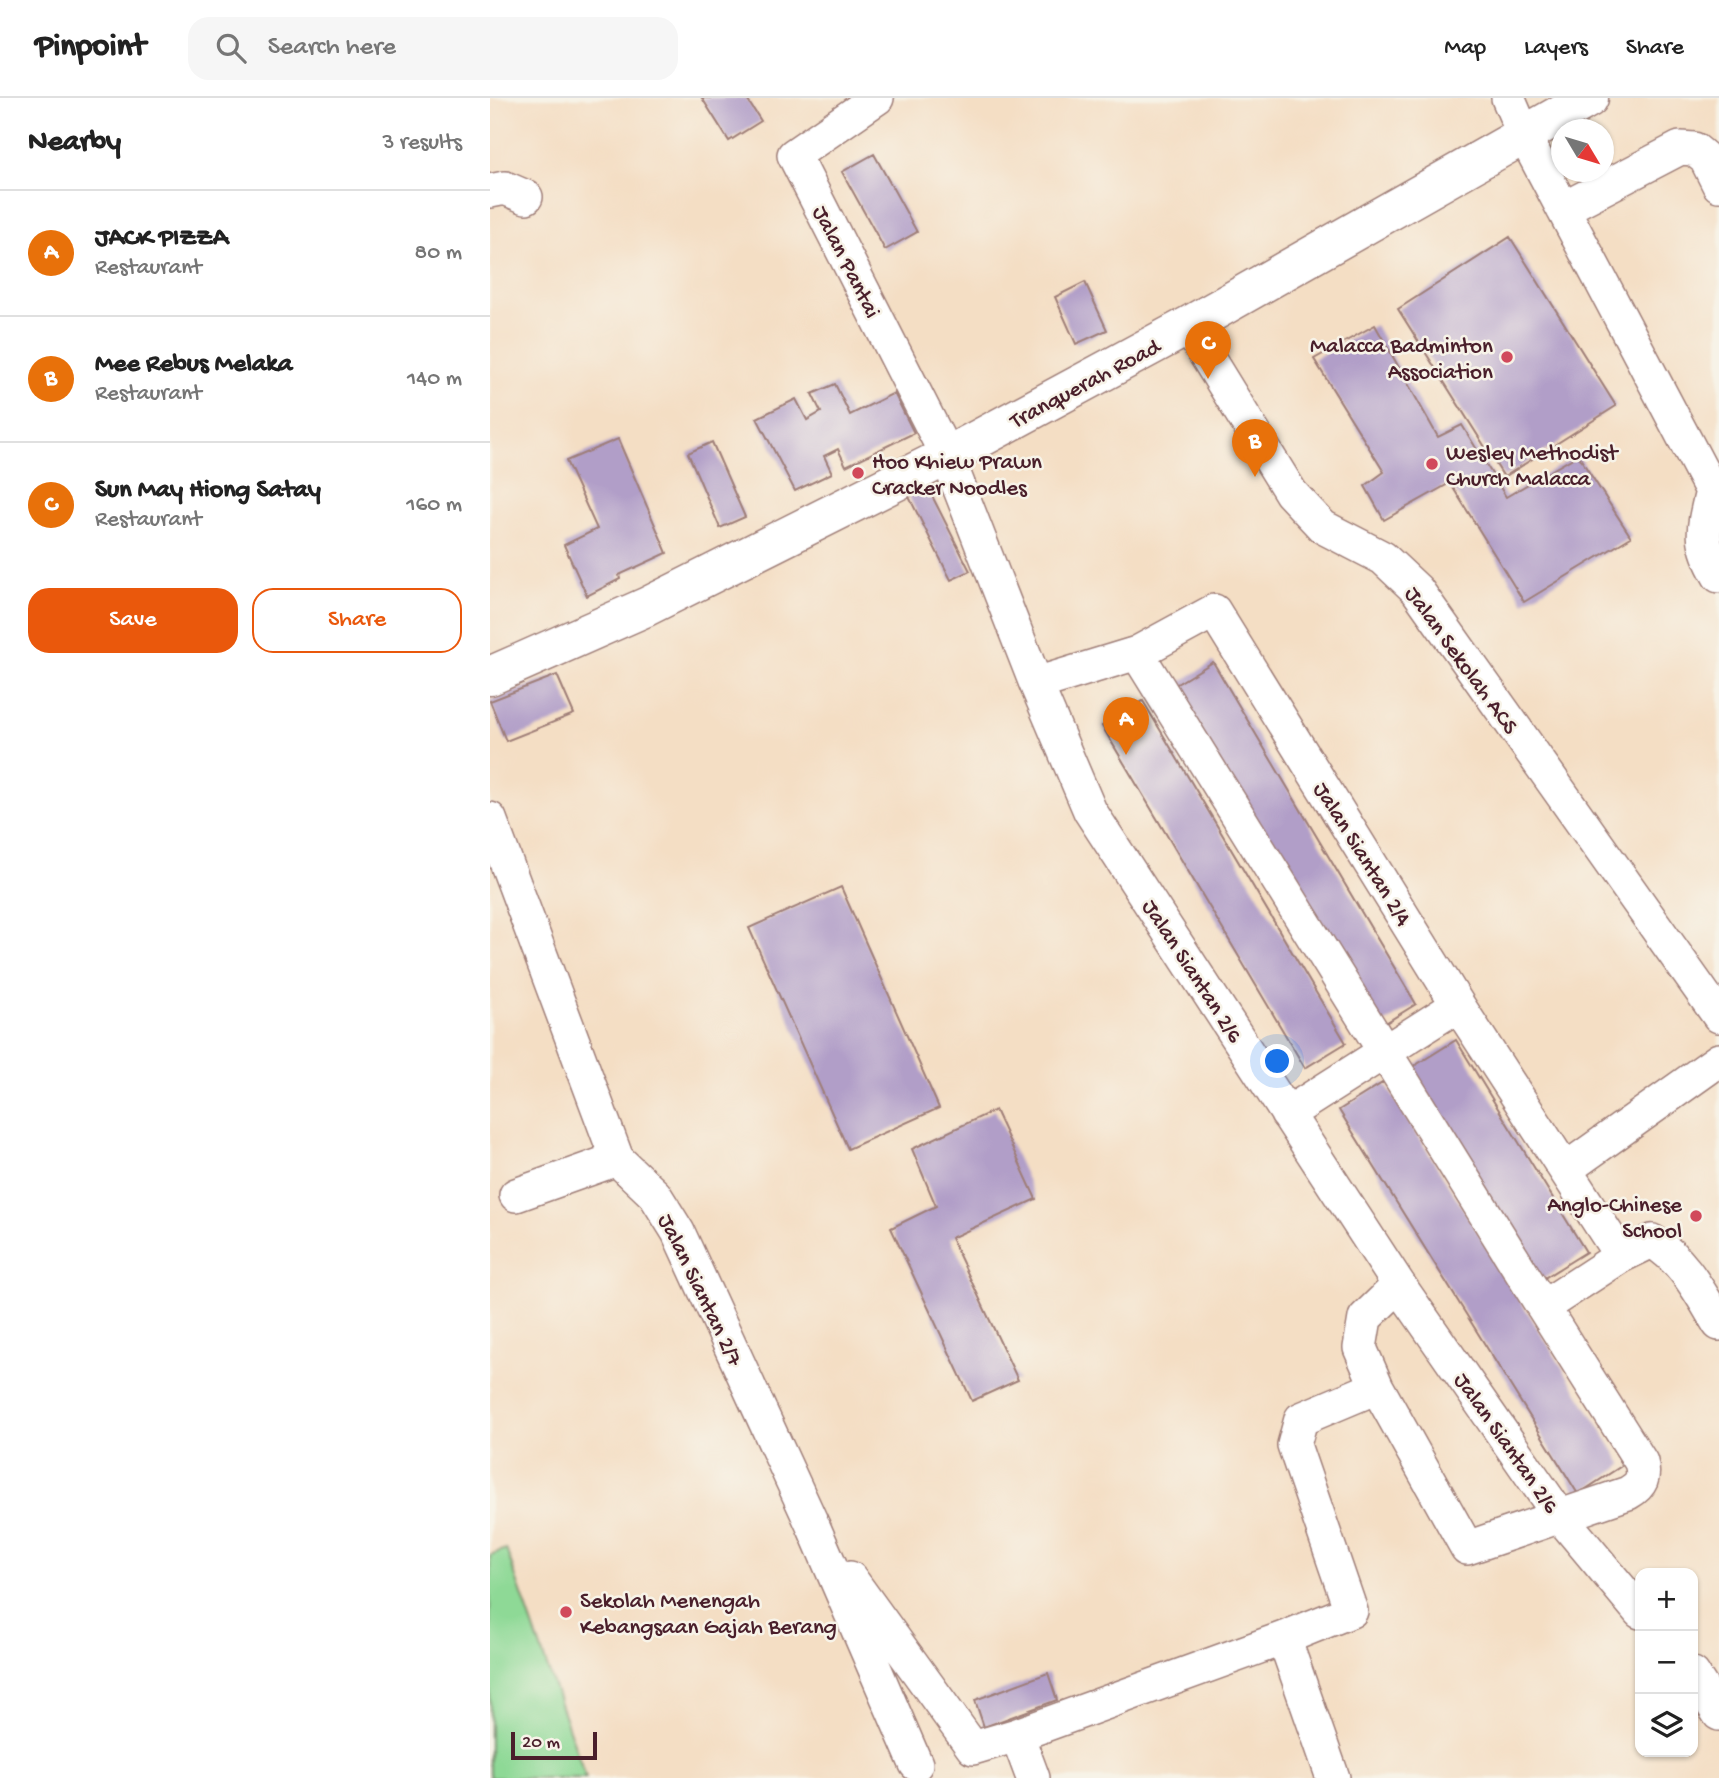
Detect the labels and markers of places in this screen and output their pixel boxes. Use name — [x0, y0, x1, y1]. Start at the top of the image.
pin: C — [1185, 321, 1231, 379]
place label: Malacca Badminton Association — [1310, 334, 1493, 387]
marker: Malacca Badminton Association — [1499, 349, 1515, 365]
pin: B — [1232, 419, 1278, 477]
place label: Wesley Methodist Church Malacca — [1446, 441, 1619, 494]
place label: Hoo Khiew Prawn Cracker Noodles — [872, 450, 1042, 503]
marker: Wesley Methodist Church Malacca — [1424, 456, 1440, 472]
marker: Hoo Khiew Prawn Cracker Noodles — [850, 465, 866, 481]
pin: A — [1103, 697, 1149, 755]
place label: Anglo-Chinese School — [1547, 1193, 1683, 1246]
marker: Anglo-Chinese School — [1688, 1208, 1704, 1224]
place label: Sekolah Menengah Kebangsaan Gajah Berang — [580, 1589, 837, 1642]
marker: Sekolah Menengah Kebangsaan Gajah Berang — [558, 1604, 574, 1620]

